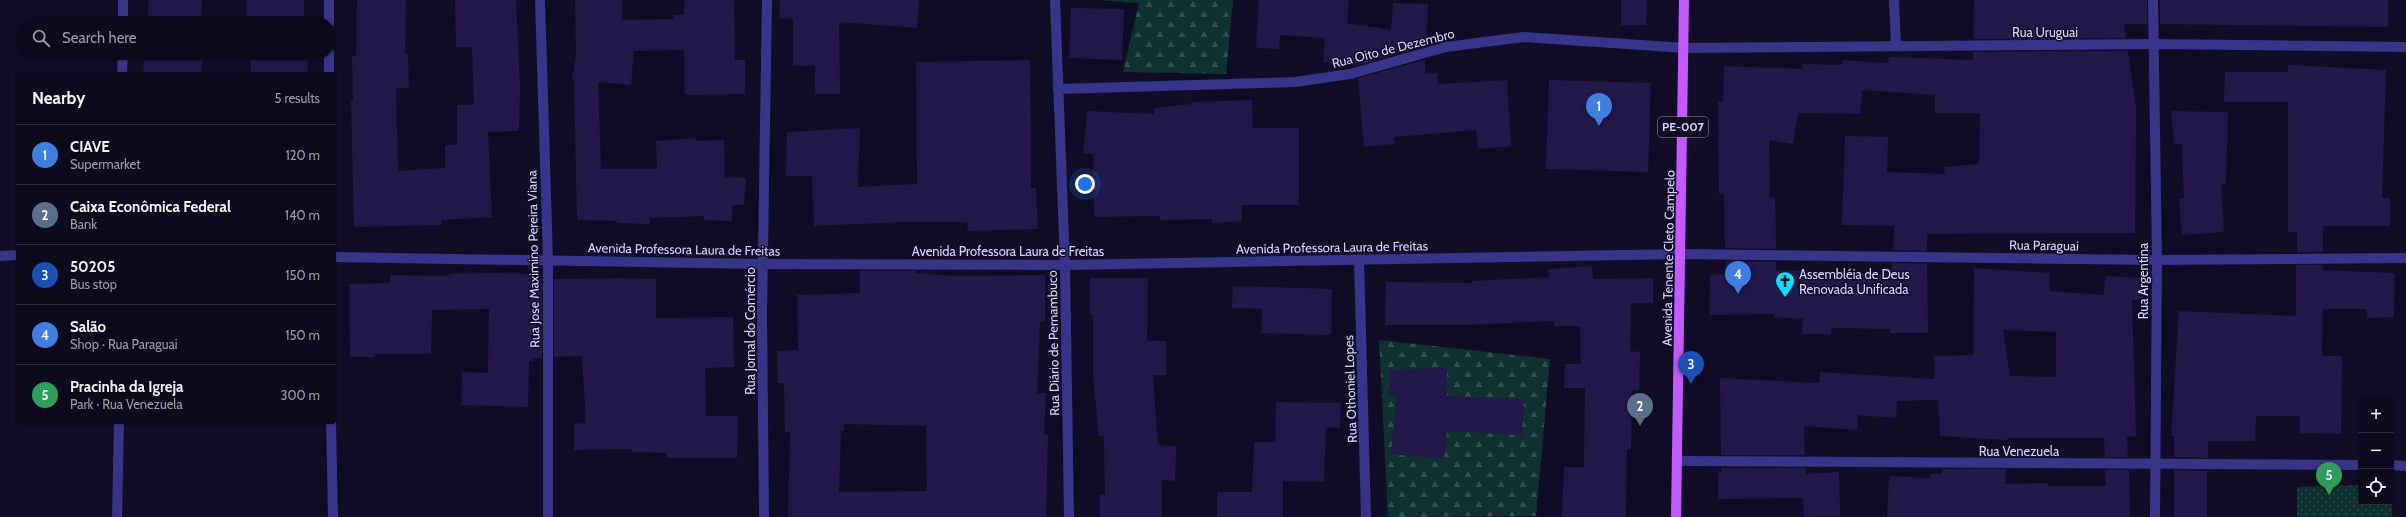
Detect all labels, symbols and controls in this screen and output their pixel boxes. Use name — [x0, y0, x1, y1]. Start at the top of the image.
search box — [16, 16, 336, 60]
street label: Rua Uruguai — [2012, 24, 2078, 40]
street label: Rua Oito de Dezembro — [1330, 25, 1456, 71]
icon: search — [30, 27, 52, 49]
text: Search here — [62, 29, 137, 47]
text: Nearby — [32, 88, 85, 108]
text: 5 results — [274, 90, 320, 106]
pin: 1 — [1586, 93, 1612, 126]
road number: PE-007 — [1658, 117, 1708, 137]
text: CIAVE — [70, 138, 110, 156]
text: 1 — [43, 147, 47, 163]
text: 120 m — [286, 147, 320, 163]
text: Supermarket — [70, 156, 141, 172]
street label: Rua Jose Maximino Pereira Viana — [523, 169, 543, 348]
street label: Avenida Tenente Cleto Campelo — [1658, 170, 1678, 346]
your location — [1075, 174, 1095, 194]
text: Caixa Econômica Federal — [70, 198, 231, 216]
text: 2 — [42, 207, 48, 223]
text: 140 m — [285, 207, 320, 223]
text: Bank — [70, 216, 97, 232]
street label: Rua Paraguai — [2009, 236, 2079, 254]
street label: Avenida Professora Laura de Freitas — [1236, 237, 1429, 257]
street label: Avenida Professora Laura de Freitas — [588, 239, 781, 259]
street label: Rua Argentina — [2135, 242, 2151, 319]
street label: Avenida Professora Laura de Freitas — [912, 243, 1105, 259]
text: 50205 — [70, 258, 115, 276]
pin: 4 — [1725, 261, 1751, 294]
place label: Assembléia de Deus Renovada Unificada — [1799, 266, 1910, 297]
text: 3 — [41, 267, 49, 283]
text: 150 m — [285, 267, 320, 283]
street label: Rua Jornal do Comércio — [742, 267, 758, 395]
street label: Rua Diário de Pernambuco — [1044, 270, 1062, 416]
church icon: Assembléia de Deus Renovada Unificada — [1774, 270, 1796, 298]
text: Bus stop — [70, 276, 117, 292]
text: Salão — [70, 318, 106, 336]
text: 4 — [41, 327, 49, 343]
text: 150 m — [285, 327, 320, 343]
street label: Rua Othoniel Lopes — [1340, 334, 1360, 443]
text: Shop · Rua Paraguai — [70, 336, 178, 352]
pin: 3 — [1678, 351, 1704, 384]
text: Pracinha da Igreja — [70, 378, 184, 396]
text: 5 — [42, 387, 48, 403]
text: 300 m — [280, 387, 320, 403]
pin: 2 — [1627, 393, 1653, 426]
text: Park · Rua Venezuela — [70, 396, 183, 412]
map controls — [2358, 397, 2394, 505]
button: + — [2358, 397, 2394, 433]
button: − — [2358, 433, 2394, 469]
street label: Rua Venezuela — [1979, 443, 2060, 459]
pin: 5 — [2316, 462, 2342, 495]
button: locate — [2358, 469, 2394, 505]

